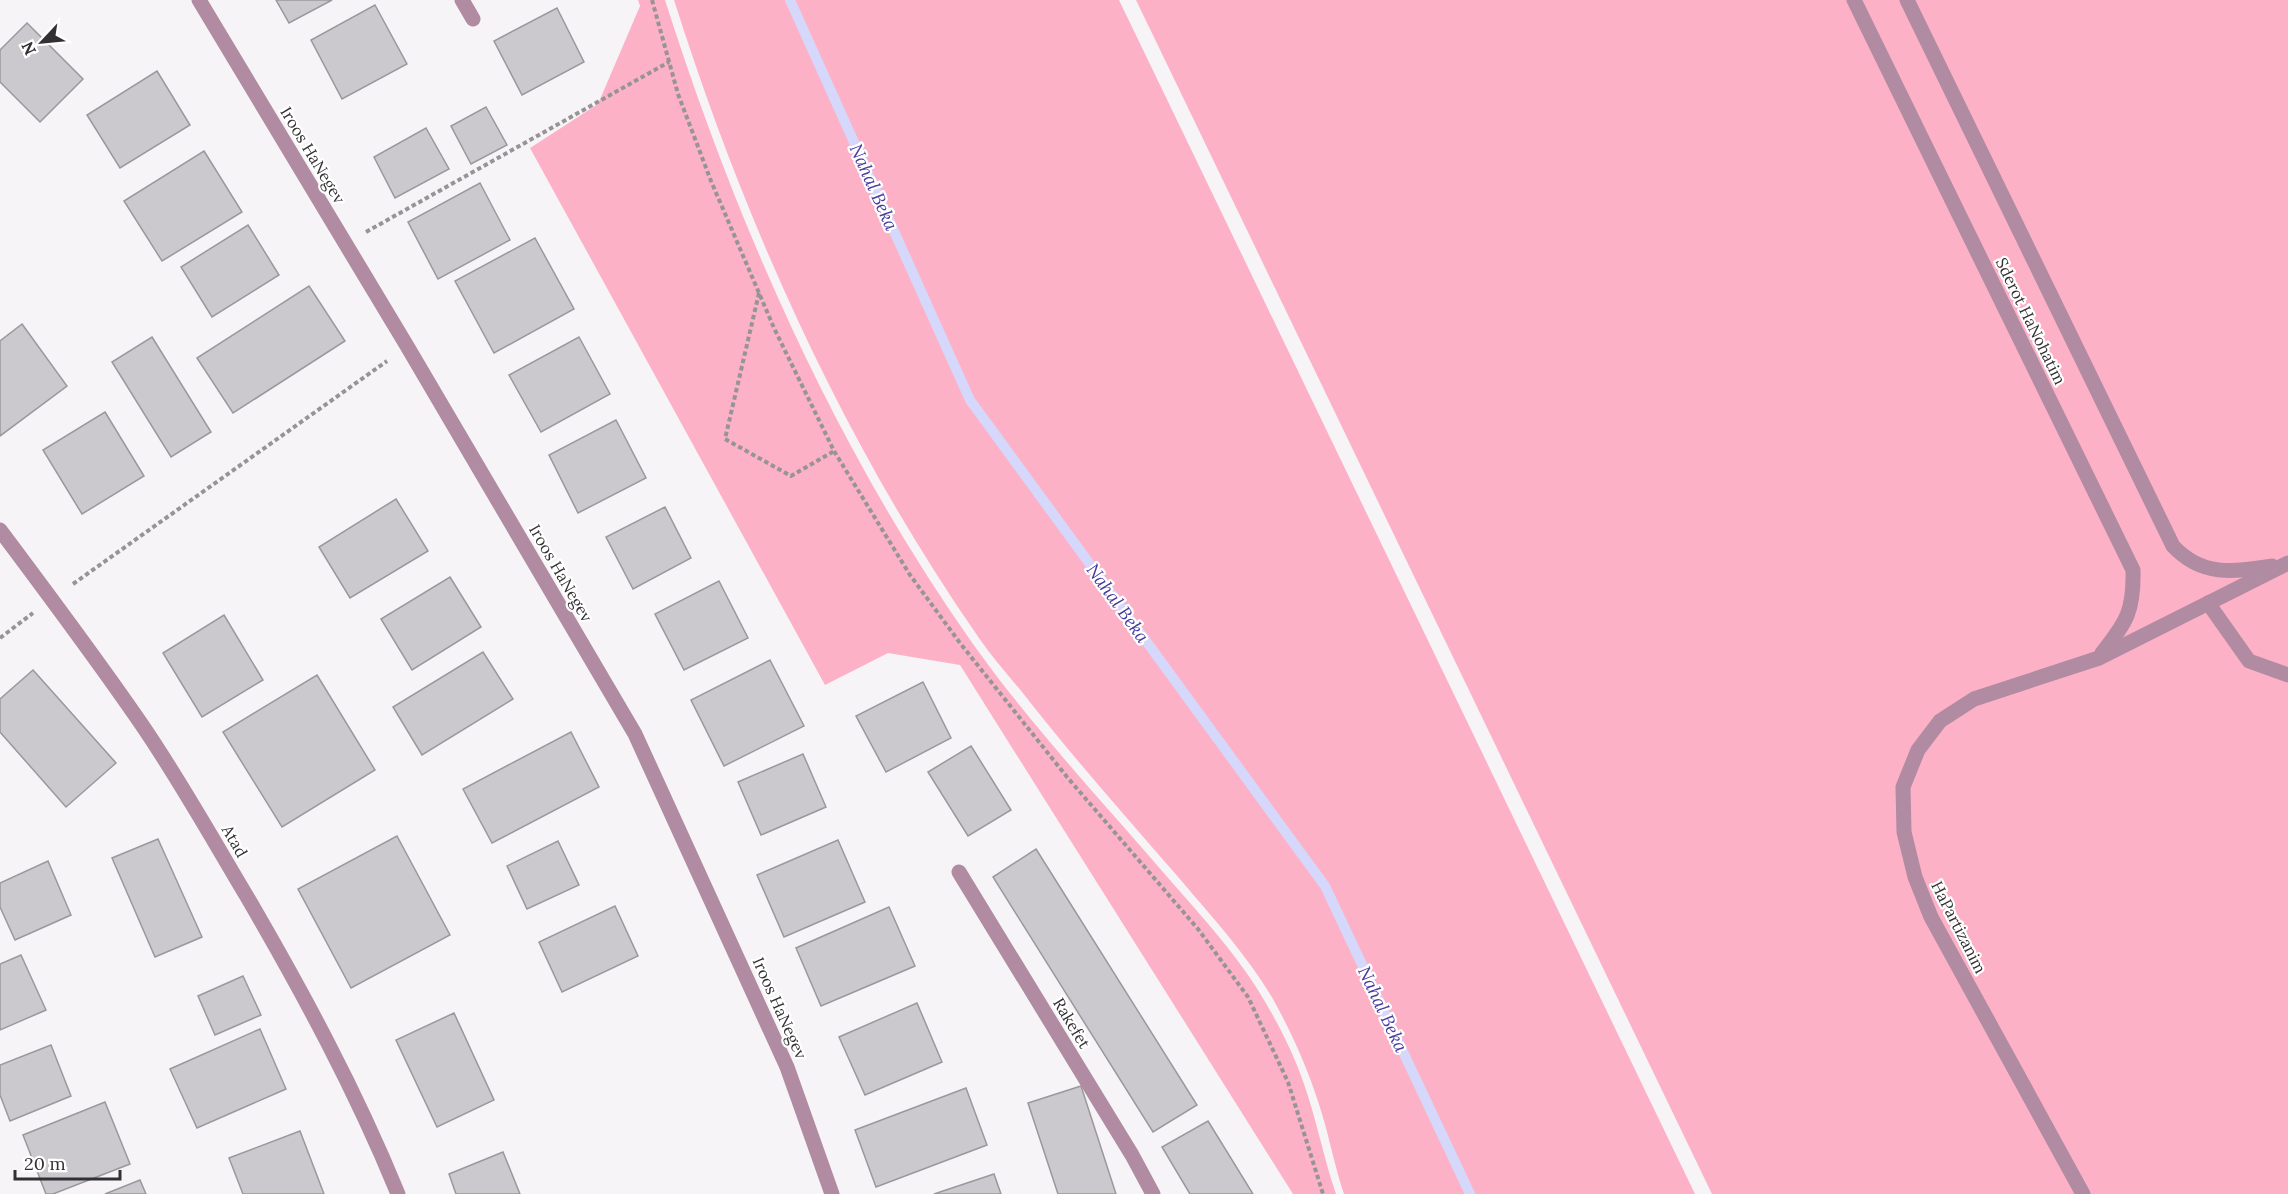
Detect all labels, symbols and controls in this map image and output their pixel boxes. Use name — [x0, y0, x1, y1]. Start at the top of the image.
north arrow — [12, 12, 72, 72]
text: N — [17, 39, 40, 59]
street label: Iroos HaNegev — [276, 103, 350, 208]
water label: Nahal Beka — [845, 140, 903, 234]
street label: Sderot HaNohatim — [1992, 254, 2070, 388]
street label: Iroos HaNegev — [525, 521, 597, 626]
water label: Nahal Beka — [1082, 559, 1154, 647]
street label: Atad — [217, 820, 252, 861]
street label: HaPartizanim — [1927, 877, 1991, 977]
street label: Iroos HaNegev — [749, 954, 812, 1063]
water label: Nahal Beka — [1353, 962, 1413, 1056]
street label: Rakefet — [1049, 994, 1095, 1053]
scale bar — [15, 1143, 120, 1181]
text: 20 m — [24, 1152, 66, 1175]

